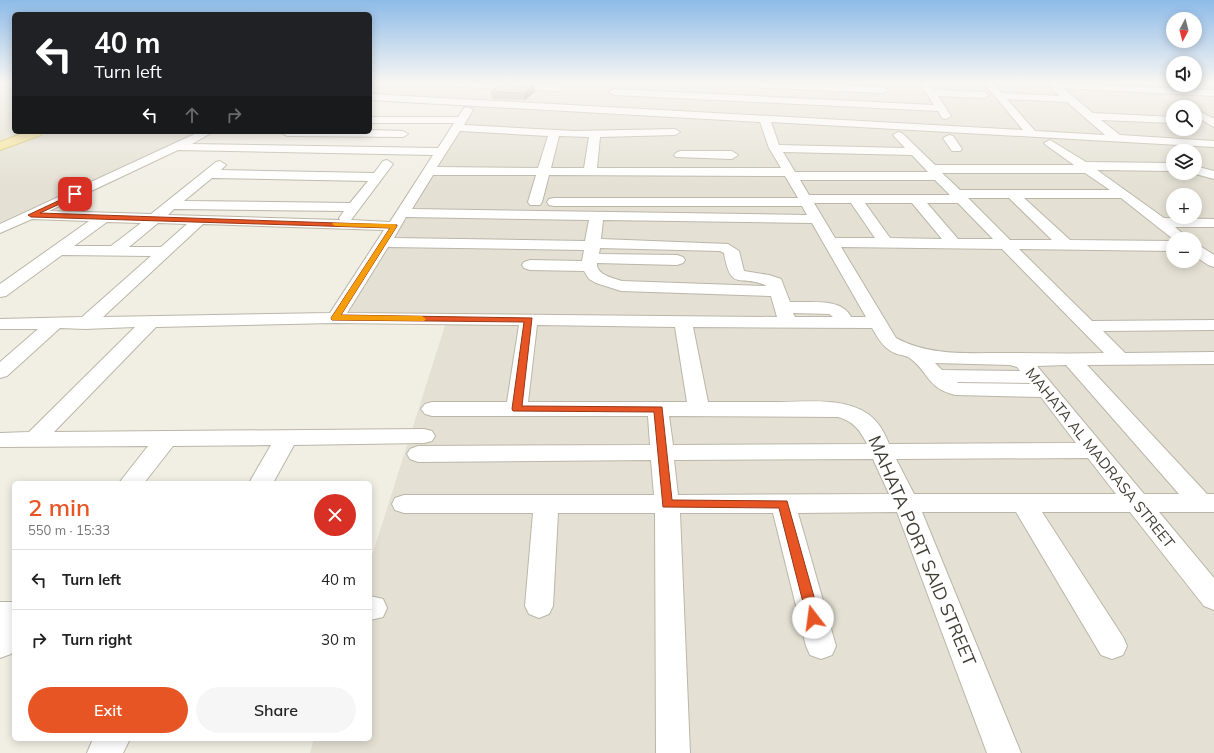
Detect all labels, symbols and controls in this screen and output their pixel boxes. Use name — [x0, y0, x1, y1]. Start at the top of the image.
north arrow — [1166, 12, 1202, 48]
map controls — [1166, 12, 1202, 268]
text: 40 m — [94, 25, 160, 60]
icon: left — [28, 28, 80, 80]
button: sound — [1166, 56, 1202, 92]
text: Turn left — [94, 60, 162, 83]
button: search — [1166, 100, 1202, 136]
icon: left — [139, 104, 161, 126]
icon: ahead — [181, 104, 203, 126]
icon: right — [223, 104, 245, 126]
button: layers — [1166, 144, 1202, 180]
pin — [58, 177, 92, 211]
icon: arrive — [64, 183, 86, 205]
button: + — [1166, 188, 1202, 224]
button: − — [1166, 232, 1202, 268]
street label: MAHATA AL MADRASA STREET — [1022, 364, 1179, 552]
street label: MAHATA PORT SAID STREET — [863, 432, 982, 670]
text: 2 min — [28, 492, 90, 522]
button: close — [314, 494, 356, 536]
text: 550 m · 15:33 — [28, 522, 110, 538]
icon: left — [28, 569, 50, 591]
text: Turn left — [62, 570, 121, 589]
text: 40 m — [321, 570, 356, 589]
position arrow — [792, 597, 834, 639]
icon: right — [28, 629, 50, 651]
text: Turn right — [62, 630, 132, 649]
text: 30 m — [321, 630, 356, 649]
button: Exit — [28, 687, 188, 733]
button: Share — [196, 687, 356, 733]

